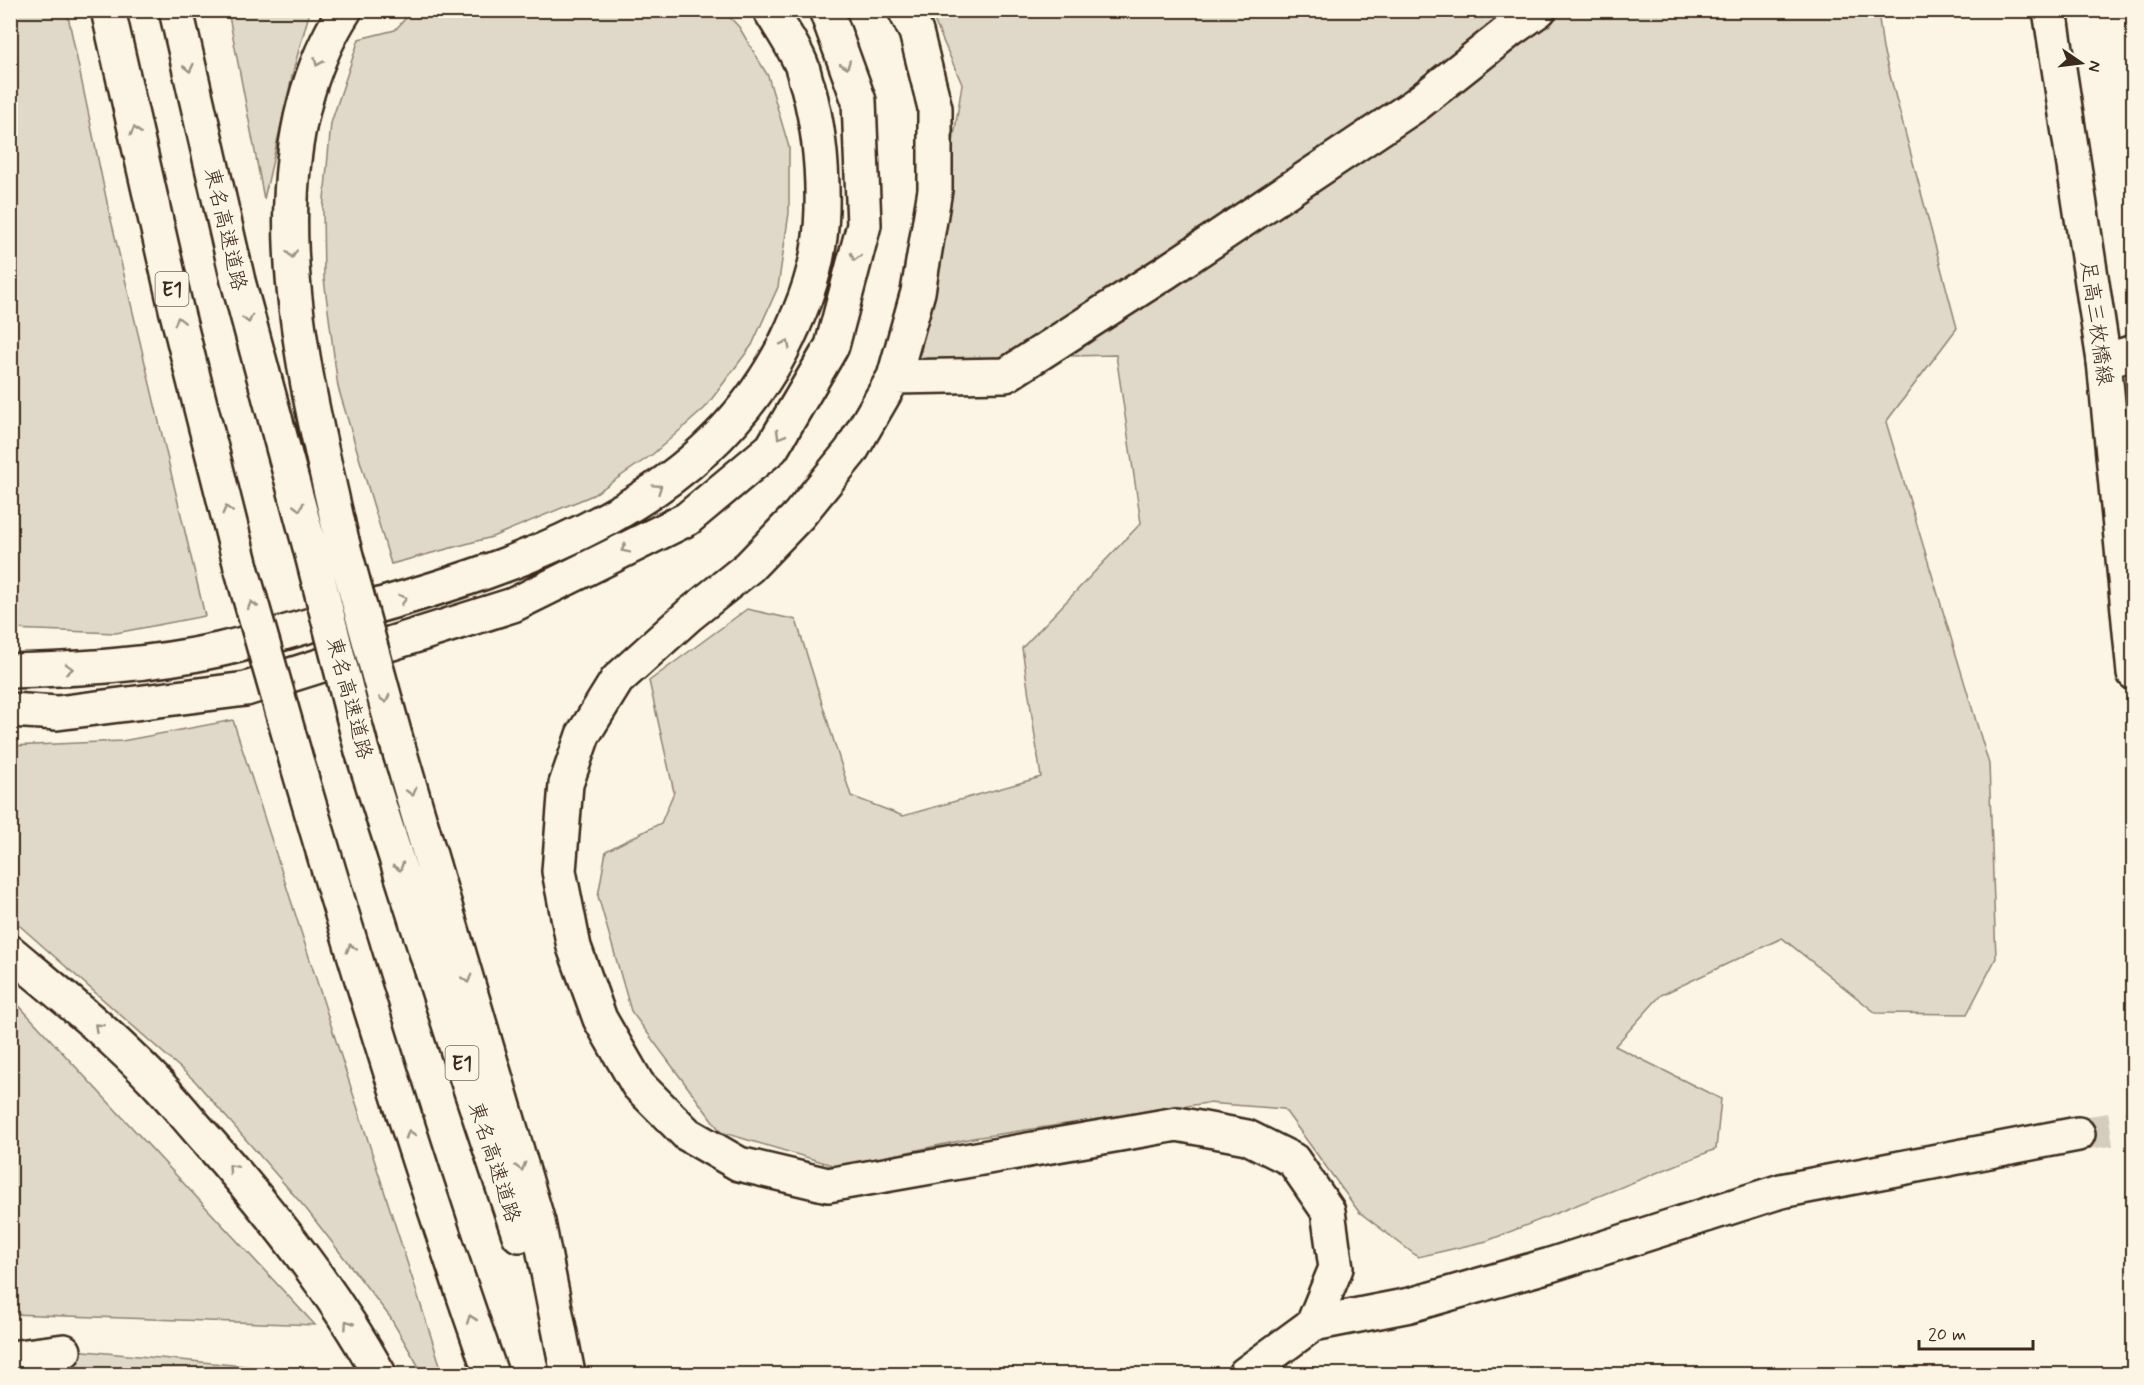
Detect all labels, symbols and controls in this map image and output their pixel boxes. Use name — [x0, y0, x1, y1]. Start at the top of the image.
north arrow — [2051, 33, 2111, 93]
one-way arrow — [313, 56, 325, 67]
one-way arrow — [839, 59, 851, 70]
text: N — [2083, 59, 2106, 74]
one-way arrow — [181, 62, 194, 72]
one-way arrow — [130, 126, 143, 136]
street label: 東名高速道路 — [197, 165, 253, 294]
one-way arrow — [285, 249, 297, 258]
one-way arrow — [850, 252, 863, 262]
street label: 足高三枚橋線 — [2073, 259, 2119, 387]
road number: E1 — [156, 272, 188, 306]
one-way arrow — [241, 313, 253, 323]
one-way arrow — [174, 316, 187, 326]
one-way arrow — [778, 340, 790, 351]
one-way arrow — [775, 428, 787, 439]
one-way arrow — [651, 484, 662, 495]
one-way arrow — [292, 501, 304, 512]
one-way arrow — [222, 505, 235, 515]
one-way arrow — [621, 542, 632, 554]
one-way arrow — [397, 593, 408, 606]
one-way arrow — [247, 600, 260, 610]
street label: 東名高速道路 — [319, 634, 379, 763]
one-way arrow — [64, 663, 73, 676]
one-way arrow — [378, 693, 390, 703]
one-way arrow — [405, 786, 417, 797]
one-way arrow — [392, 861, 404, 872]
one-way arrow — [346, 943, 359, 953]
one-way arrow — [460, 973, 472, 984]
one-way arrow — [94, 1023, 104, 1034]
road number: E1 — [446, 1046, 478, 1080]
street label: 東名高速道路 — [461, 1098, 527, 1227]
one-way arrow — [404, 1129, 417, 1140]
one-way arrow — [514, 1161, 526, 1172]
one-way arrow — [228, 1164, 239, 1175]
scale bar — [1919, 1313, 2033, 1351]
one-way arrow — [466, 1314, 479, 1325]
one-way arrow — [344, 1320, 355, 1331]
text: 20 m — [1928, 1323, 1966, 1347]

